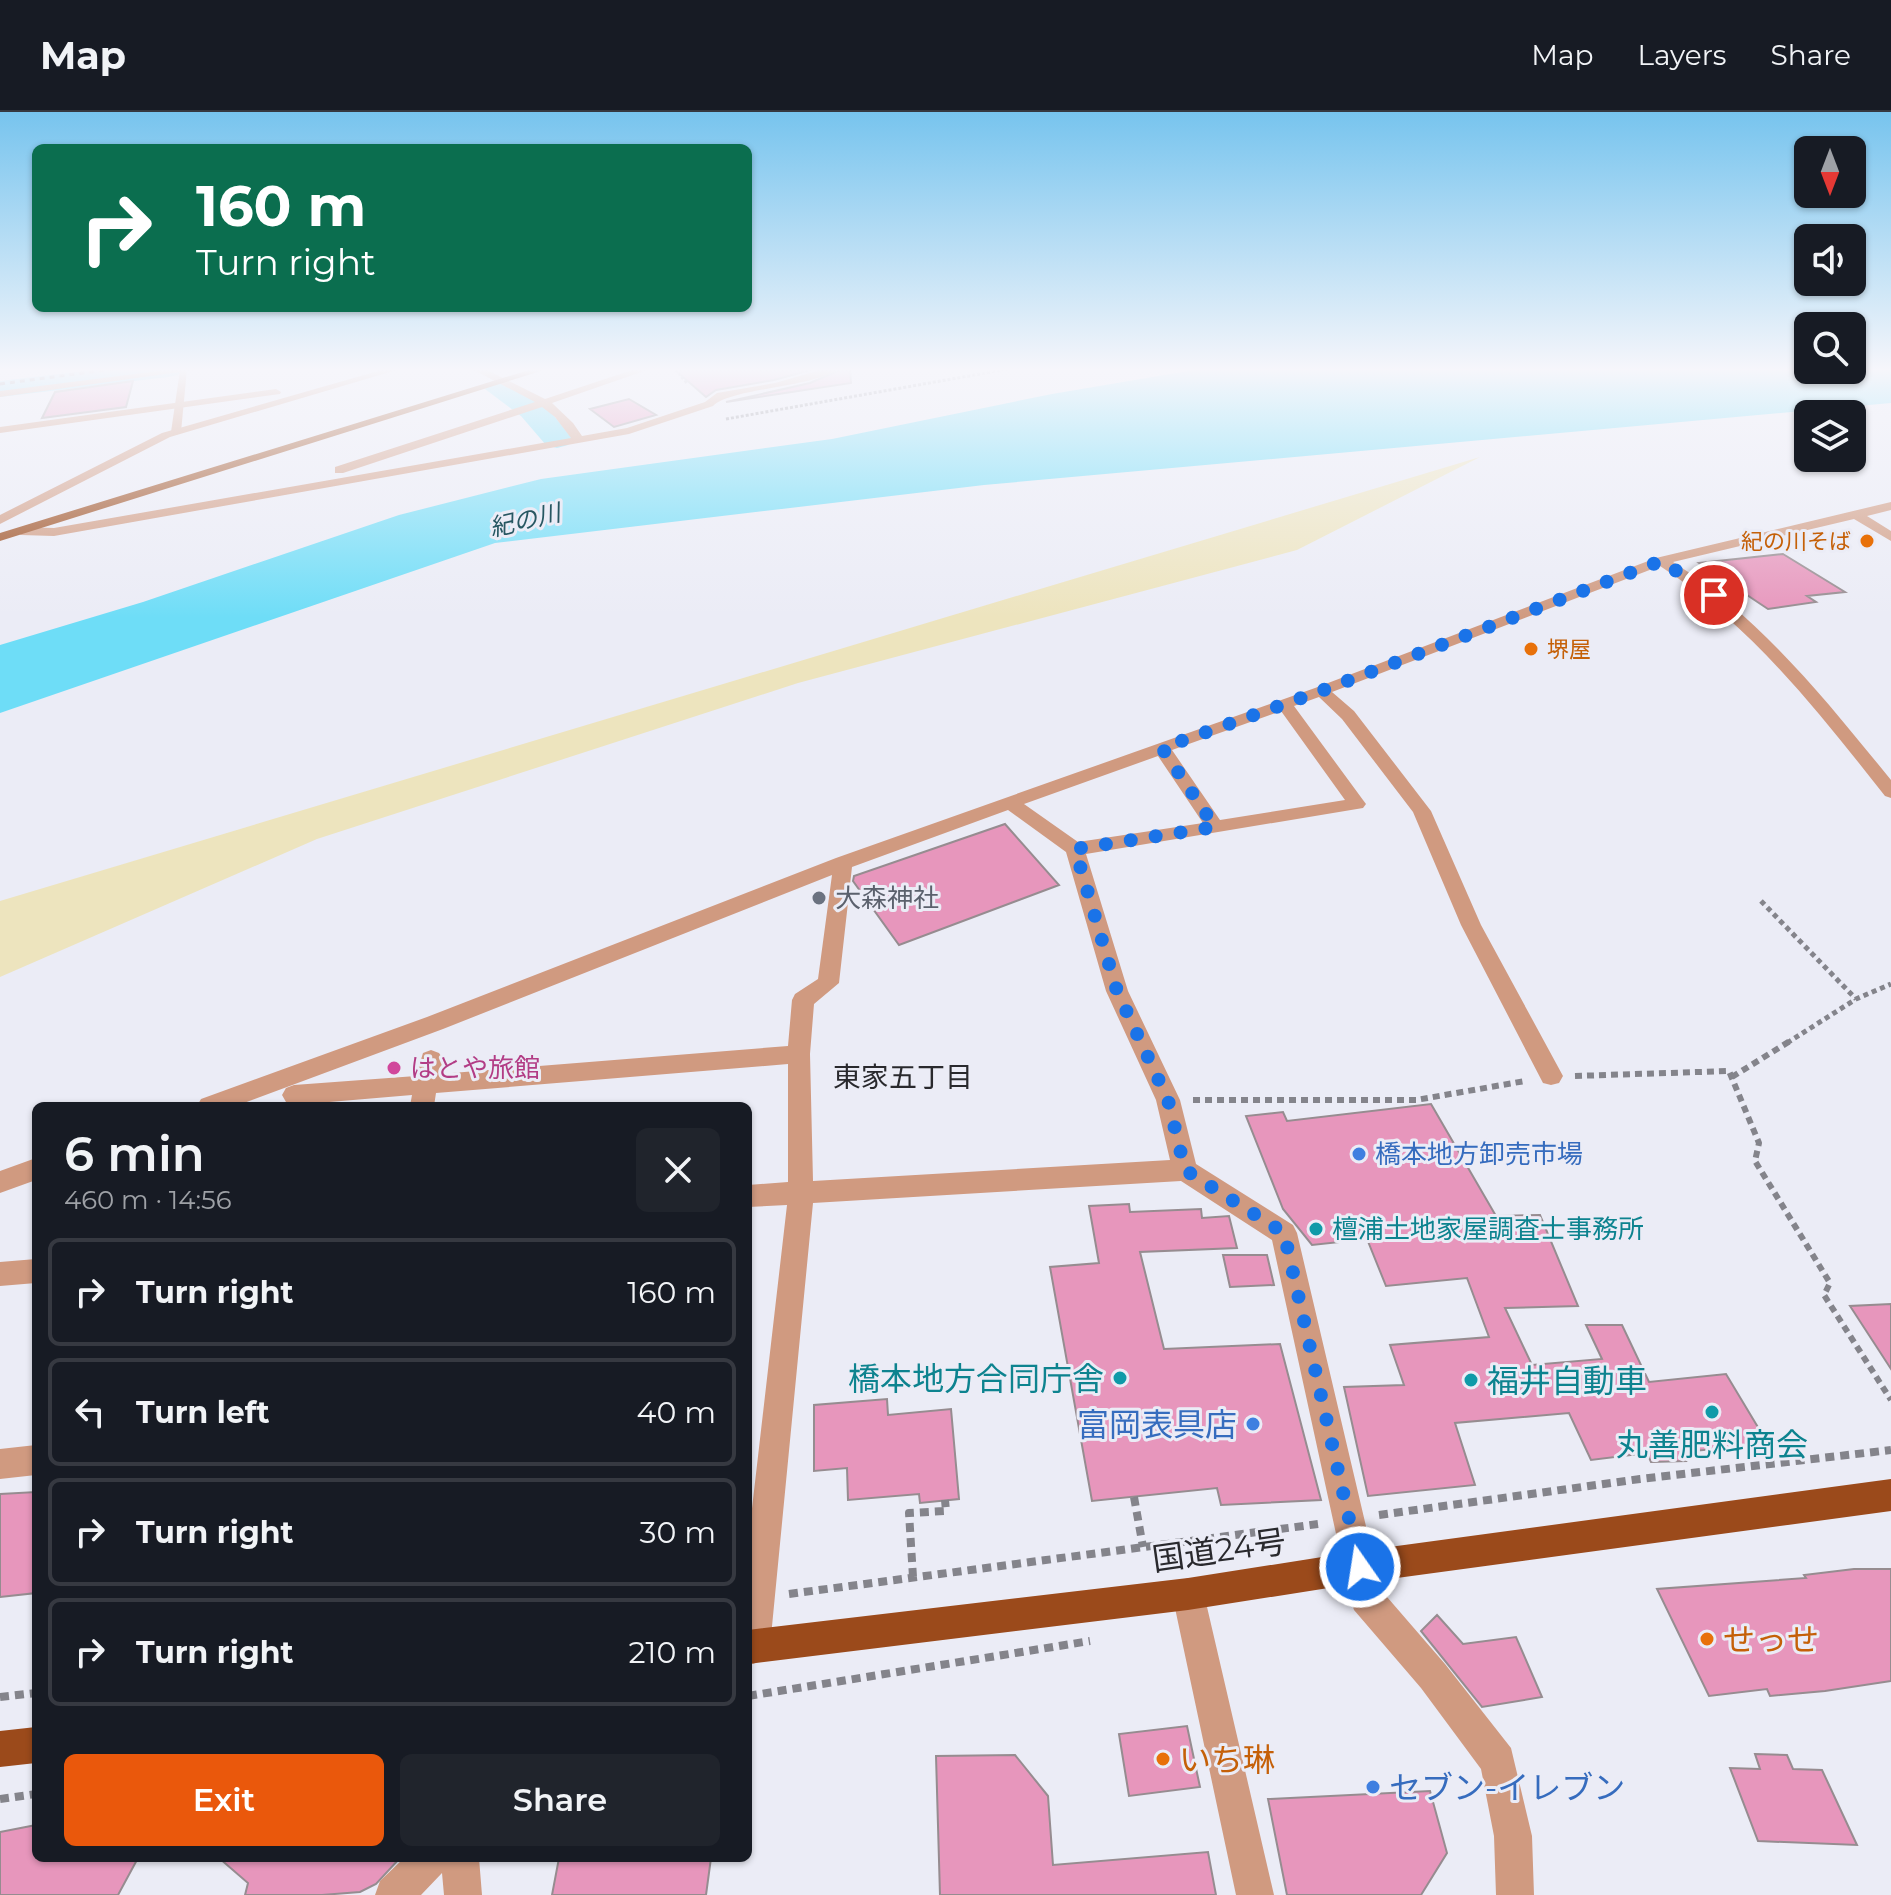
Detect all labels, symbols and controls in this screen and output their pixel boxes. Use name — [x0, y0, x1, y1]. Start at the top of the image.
text: Map — [40, 32, 126, 79]
text: Map — [1531, 38, 1594, 72]
text: Layers — [1638, 38, 1727, 72]
text: Share — [1771, 38, 1851, 72]
north arrow — [1794, 136, 1866, 208]
map controls — [1794, 136, 1866, 472]
text: 160 m — [196, 172, 366, 240]
icon: right — [64, 176, 168, 280]
button: sound — [1794, 224, 1866, 296]
text: Turn right — [196, 240, 376, 284]
button: search — [1794, 312, 1866, 384]
button: layers — [1794, 400, 1866, 472]
water label: 紀の川 — [487, 497, 566, 542]
place label: 紀の川そば — [1741, 528, 1851, 555]
marker: 紀の川そば — [1858, 532, 1876, 550]
pin — [1680, 561, 1748, 629]
icon: arrive — [1692, 573, 1736, 617]
place label: 堺屋 — [1547, 636, 1591, 663]
marker: 堺屋 — [1522, 640, 1540, 658]
place label: 大森神社 — [835, 882, 939, 914]
marker: 大森神社 — [810, 889, 828, 907]
place label: はとや旅館 — [410, 1052, 540, 1084]
marker: はとや旅館 — [385, 1059, 403, 1077]
district label: 東家五丁目 — [833, 1060, 973, 1094]
text: 6 min — [64, 1125, 205, 1183]
button: close — [636, 1128, 720, 1212]
place label: 橋本地方卸売市場 — [1375, 1138, 1583, 1170]
marker: 橋本地方卸売市場 — [1350, 1145, 1368, 1163]
text: 460 m · 14:56 — [64, 1184, 232, 1216]
place label: 檀浦土地家屋調査士事務所 — [1332, 1213, 1644, 1245]
marker: 檀浦土地家屋調査士事務所 — [1307, 1220, 1325, 1238]
icon: right — [68, 1270, 112, 1314]
text: Turn right — [136, 1274, 293, 1311]
text: 160 m — [627, 1274, 716, 1311]
place label: 橋本地方合同庁舎 — [848, 1359, 1104, 1398]
place label: 福井自動車 — [1487, 1361, 1647, 1400]
marker: 橋本地方合同庁舎 — [1111, 1369, 1129, 1387]
marker: 福井自動車 — [1462, 1371, 1480, 1389]
icon: left — [68, 1390, 112, 1434]
text: Turn left — [136, 1394, 269, 1431]
text: 40 m — [637, 1394, 716, 1431]
marker: 丸善肥料商会 — [1703, 1403, 1721, 1421]
place label: 富岡表具店 — [1077, 1405, 1237, 1444]
marker: 富岡表具店 — [1244, 1415, 1262, 1433]
place label: 丸善肥料商会 — [1616, 1425, 1808, 1464]
icon: right — [68, 1510, 112, 1554]
text: Turn right — [136, 1514, 293, 1551]
text: 30 m — [640, 1514, 716, 1551]
street label: 国道24号 — [1150, 1521, 1288, 1579]
position arrow — [1318, 1525, 1402, 1609]
place label: せっせ — [1723, 1620, 1819, 1659]
icon: right — [68, 1630, 112, 1674]
marker: せっせ — [1698, 1630, 1716, 1648]
text: Turn right — [136, 1634, 293, 1671]
text: 210 m — [629, 1634, 716, 1671]
place label: いち琳 — [1179, 1740, 1275, 1779]
marker: いち琳 — [1154, 1750, 1172, 1768]
button: Exit — [64, 1754, 384, 1846]
button: Share — [400, 1754, 720, 1846]
place label: セブン-イレブン — [1389, 1768, 1625, 1807]
marker: セブン-イレブン — [1364, 1778, 1382, 1796]

